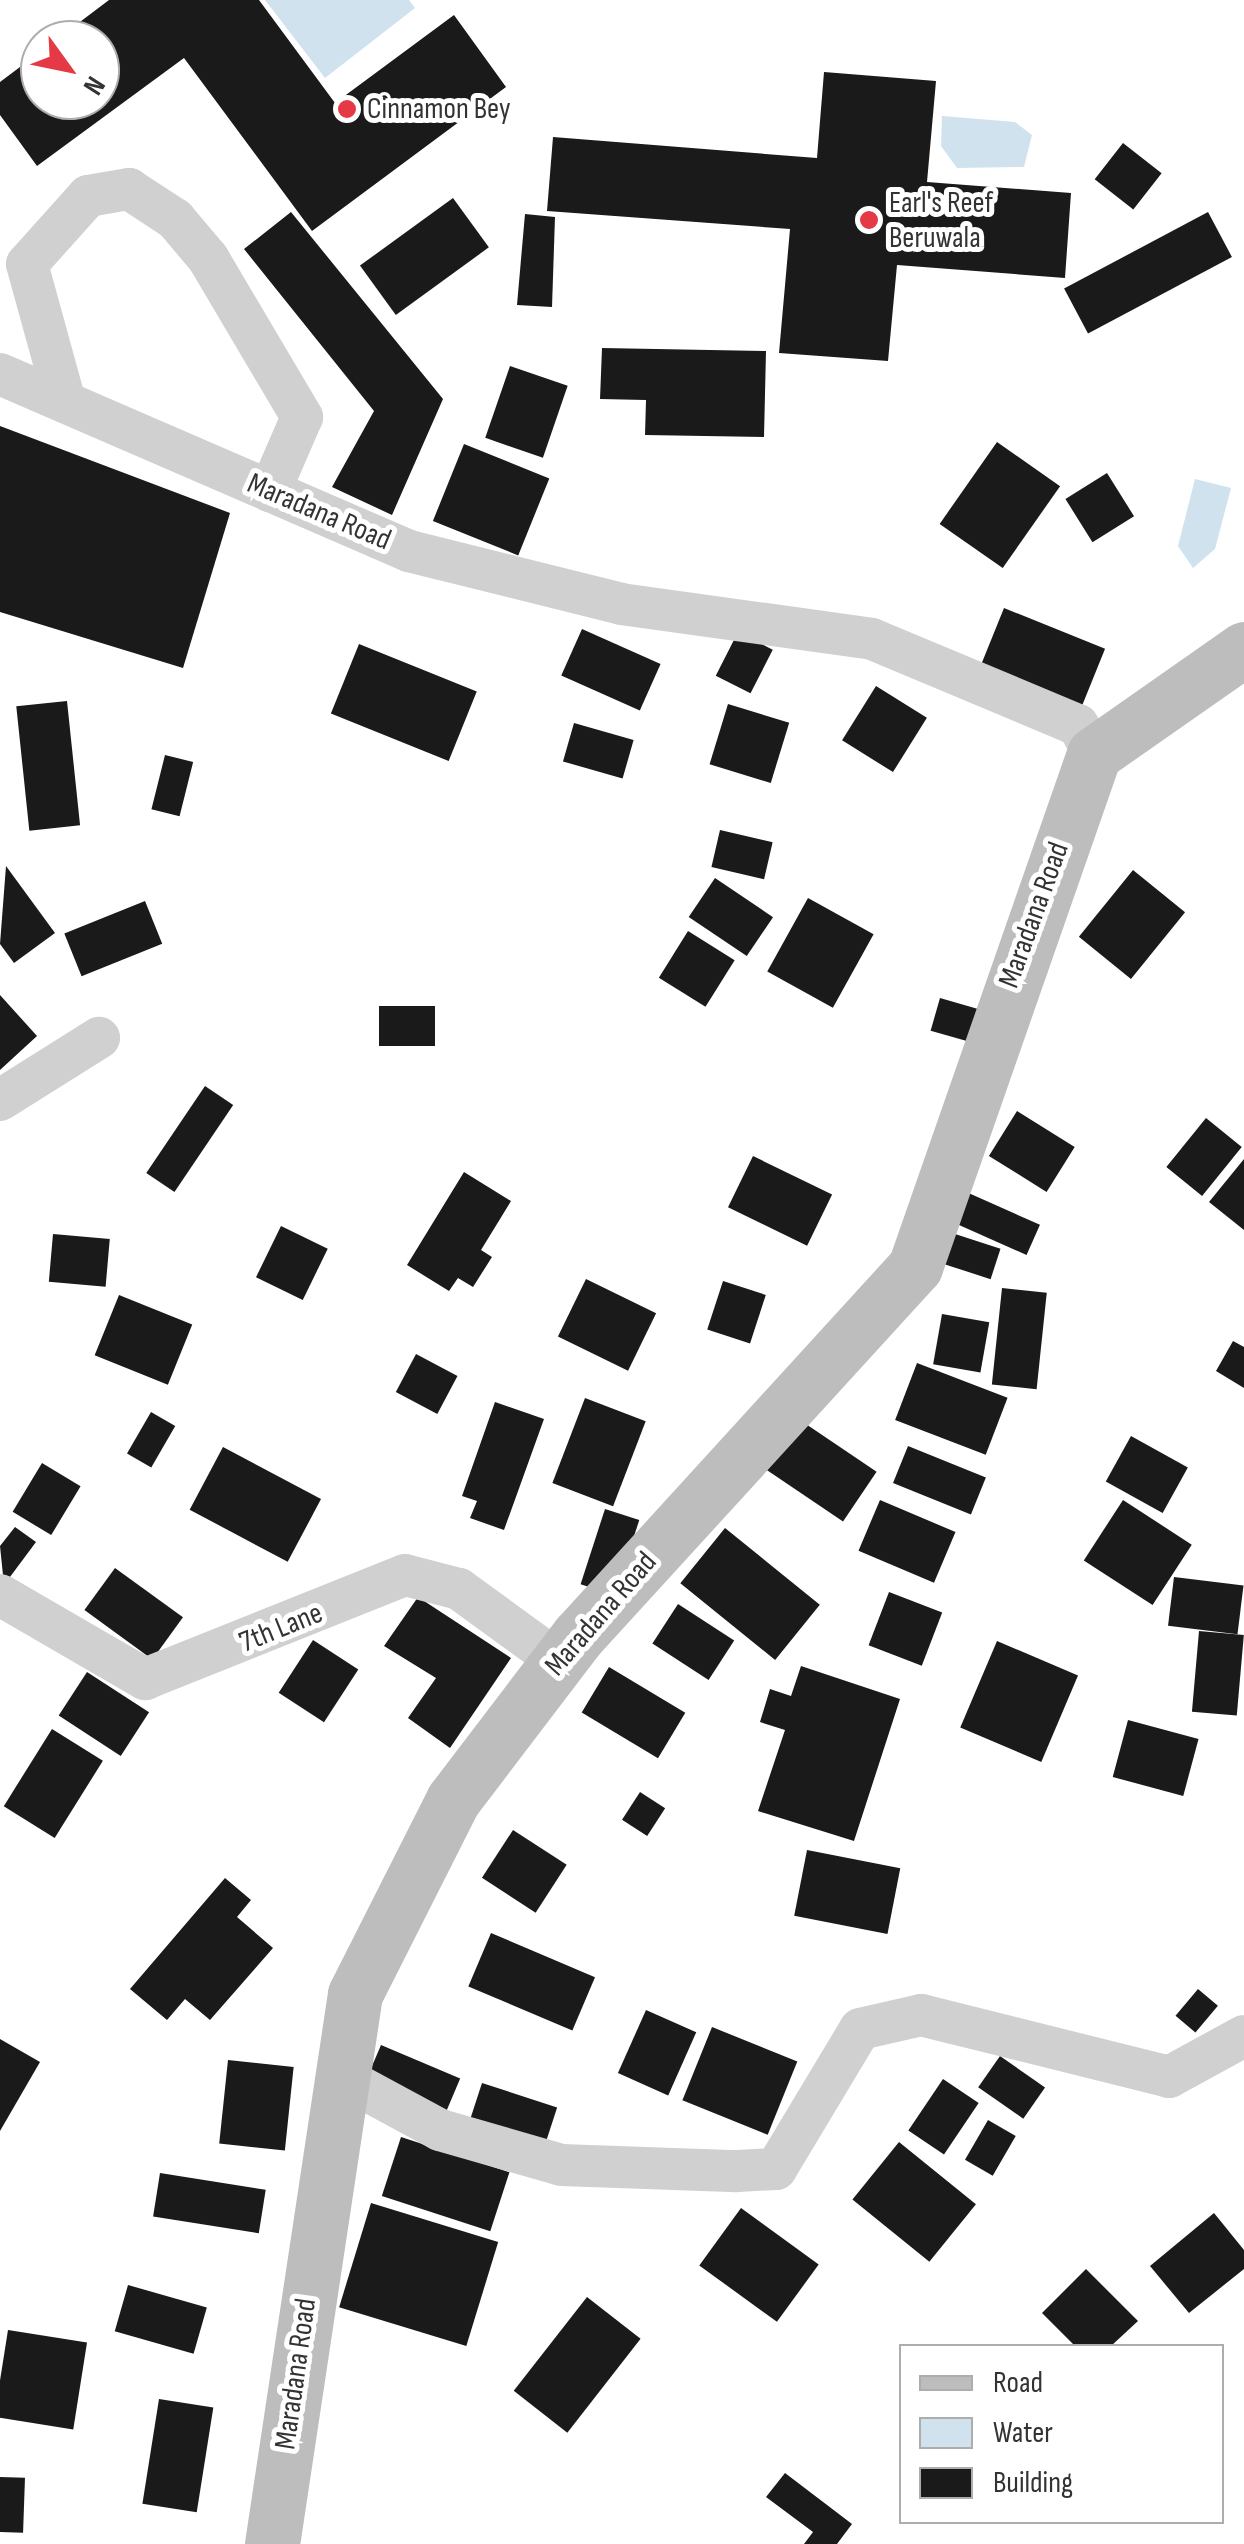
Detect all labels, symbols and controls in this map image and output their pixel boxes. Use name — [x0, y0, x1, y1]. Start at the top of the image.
north arrow — [20, 20, 120, 120]
text: N — [76, 70, 112, 101]
place label: Cinnamon Bey — [367, 91, 510, 127]
marker: Cinnamon Bey — [336, 98, 358, 120]
place label: Earl's Reef Beruwala — [889, 185, 993, 256]
marker: Earl's Reef Beruwala — [858, 209, 880, 231]
street label: Maradana Road — [242, 466, 396, 558]
street label: Maradana Road — [991, 837, 1077, 993]
street label: Maradana Road — [537, 1545, 665, 1683]
street label: 7th Lane — [234, 1595, 328, 1661]
street label: Maradana Road — [268, 2296, 324, 2452]
legend — [899, 2344, 1224, 2524]
text: Road — [993, 2365, 1043, 2401]
text: Water — [993, 2415, 1053, 2451]
text: Building — [993, 2465, 1073, 2501]

